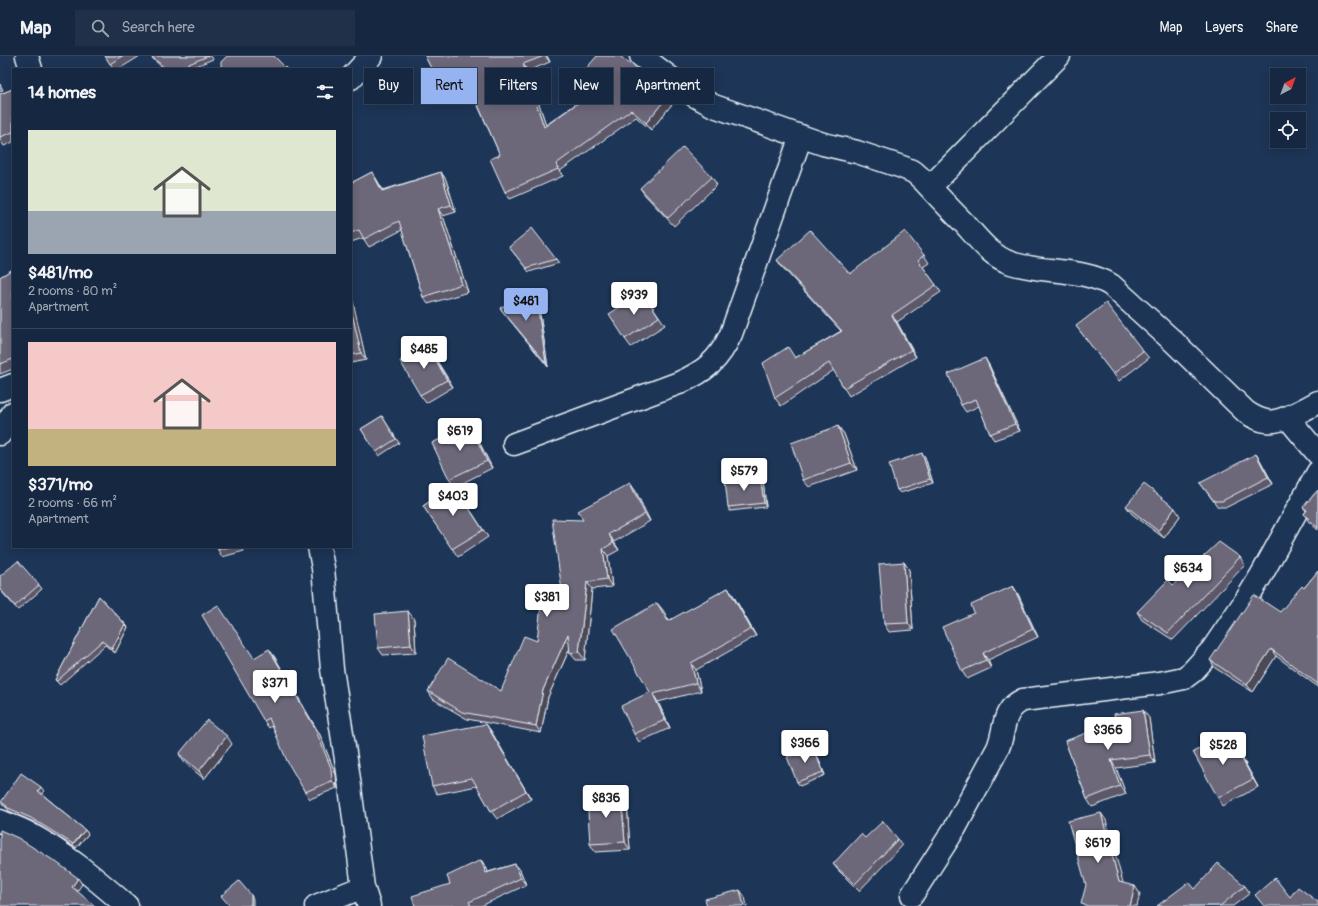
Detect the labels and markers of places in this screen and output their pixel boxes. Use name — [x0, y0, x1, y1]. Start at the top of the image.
pin: $939 — [610, 282, 658, 316]
pin: $481 — [502, 288, 550, 322]
pin: $485 — [400, 336, 448, 370]
pin: $619 — [436, 418, 484, 452]
pin: $579 — [720, 458, 768, 492]
pin: $403 — [429, 483, 477, 517]
pin: $634 — [1164, 555, 1212, 589]
pin: $381 — [523, 584, 571, 618]
pin: $371 — [251, 670, 299, 704]
pin: $366 — [1084, 717, 1132, 751]
pin: $366 — [781, 730, 829, 764]
pin: $528 — [1199, 732, 1247, 766]
pin: $836 — [582, 785, 630, 819]
pin: $619 — [1074, 830, 1122, 864]

